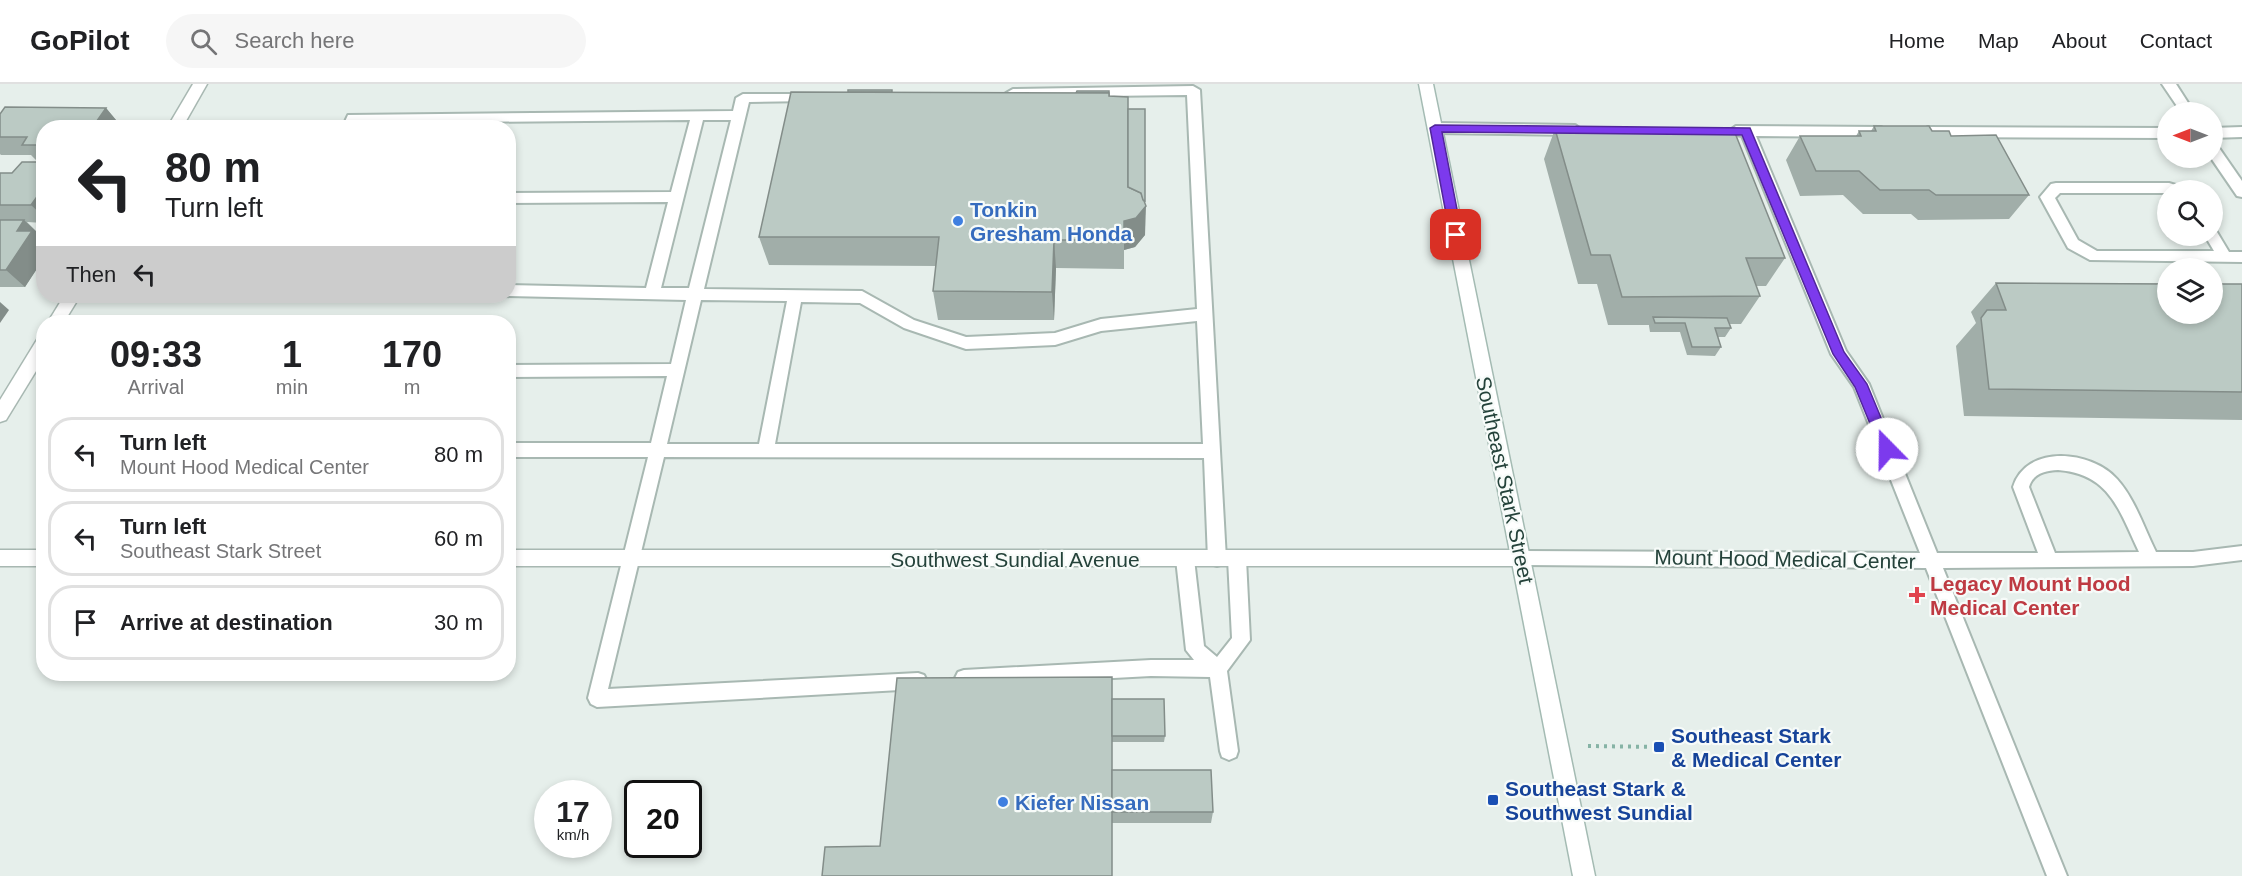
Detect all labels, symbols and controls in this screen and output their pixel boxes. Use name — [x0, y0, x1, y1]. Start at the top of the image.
search box — [166, 14, 586, 68]
text: GoPilot — [30, 25, 130, 56]
icon: search — [187, 25, 220, 58]
text: Search here — [235, 28, 354, 53]
text: Home — [1889, 29, 1945, 52]
text: Map — [1978, 29, 2019, 52]
text: About — [2052, 29, 2107, 52]
text: Contact — [2140, 29, 2212, 52]
north arrow — [2157, 102, 2223, 168]
map controls — [2157, 102, 2223, 324]
icon: left — [66, 144, 144, 222]
text: 80 m — [165, 144, 261, 191]
button: search — [2157, 180, 2223, 246]
text: Turn left — [165, 193, 263, 223]
place label: Tonkin Gresham Honda — [970, 198, 1133, 245]
pin — [1430, 209, 1481, 260]
marker: Tonkin Gresham Honda — [951, 214, 965, 228]
icon: arrive — [1439, 218, 1472, 251]
icon: left — [128, 258, 161, 291]
button: layers — [2157, 258, 2223, 324]
text: Then — [66, 262, 116, 287]
text: 09:33 — [110, 334, 202, 375]
text: 1 — [282, 334, 302, 375]
text: 170 — [382, 334, 442, 375]
street label: Southeast Stark Street — [1472, 374, 1538, 586]
text: Arrival — [128, 376, 184, 398]
text: min — [276, 376, 308, 398]
text: m — [404, 376, 420, 398]
position arrow — [1855, 417, 1919, 481]
text: Turn left — [120, 430, 206, 455]
icon: left — [69, 438, 102, 471]
text: 80 m — [434, 442, 483, 467]
text: Mount Hood Medical Center — [120, 456, 369, 478]
text: Turn left — [120, 514, 206, 539]
icon: left — [69, 522, 102, 555]
text: 60 m — [434, 526, 483, 551]
text: Southeast Stark Street — [120, 540, 321, 562]
street label: Mount Hood Medical Center — [1654, 545, 1916, 573]
street label: Southwest Sundial Avenue — [890, 548, 1140, 571]
place label: Legacy Mount Hood Medical Center — [1930, 572, 2131, 619]
marker: Legacy Mount Hood Medical Center — [1908, 586, 1926, 604]
icon: arrive — [69, 606, 102, 639]
text: Arrive at destination — [120, 610, 333, 635]
text: 30 m — [434, 610, 483, 635]
place label: Southeast Stark & Medical Center — [1671, 724, 1841, 771]
marker: Southeast Stark & Medical Center — [1652, 740, 1666, 754]
place label: Southeast Stark & Southwest Sundial — [1505, 777, 1693, 824]
speed limit sign: 20 — [624, 780, 702, 858]
place label: Kiefer Nissan — [1015, 791, 1149, 814]
marker: Southeast Stark & Southwest Sundial — [1486, 793, 1500, 807]
text: 17 — [556, 795, 590, 828]
marker: Kiefer Nissan — [996, 795, 1010, 809]
text: km/h — [557, 826, 589, 843]

